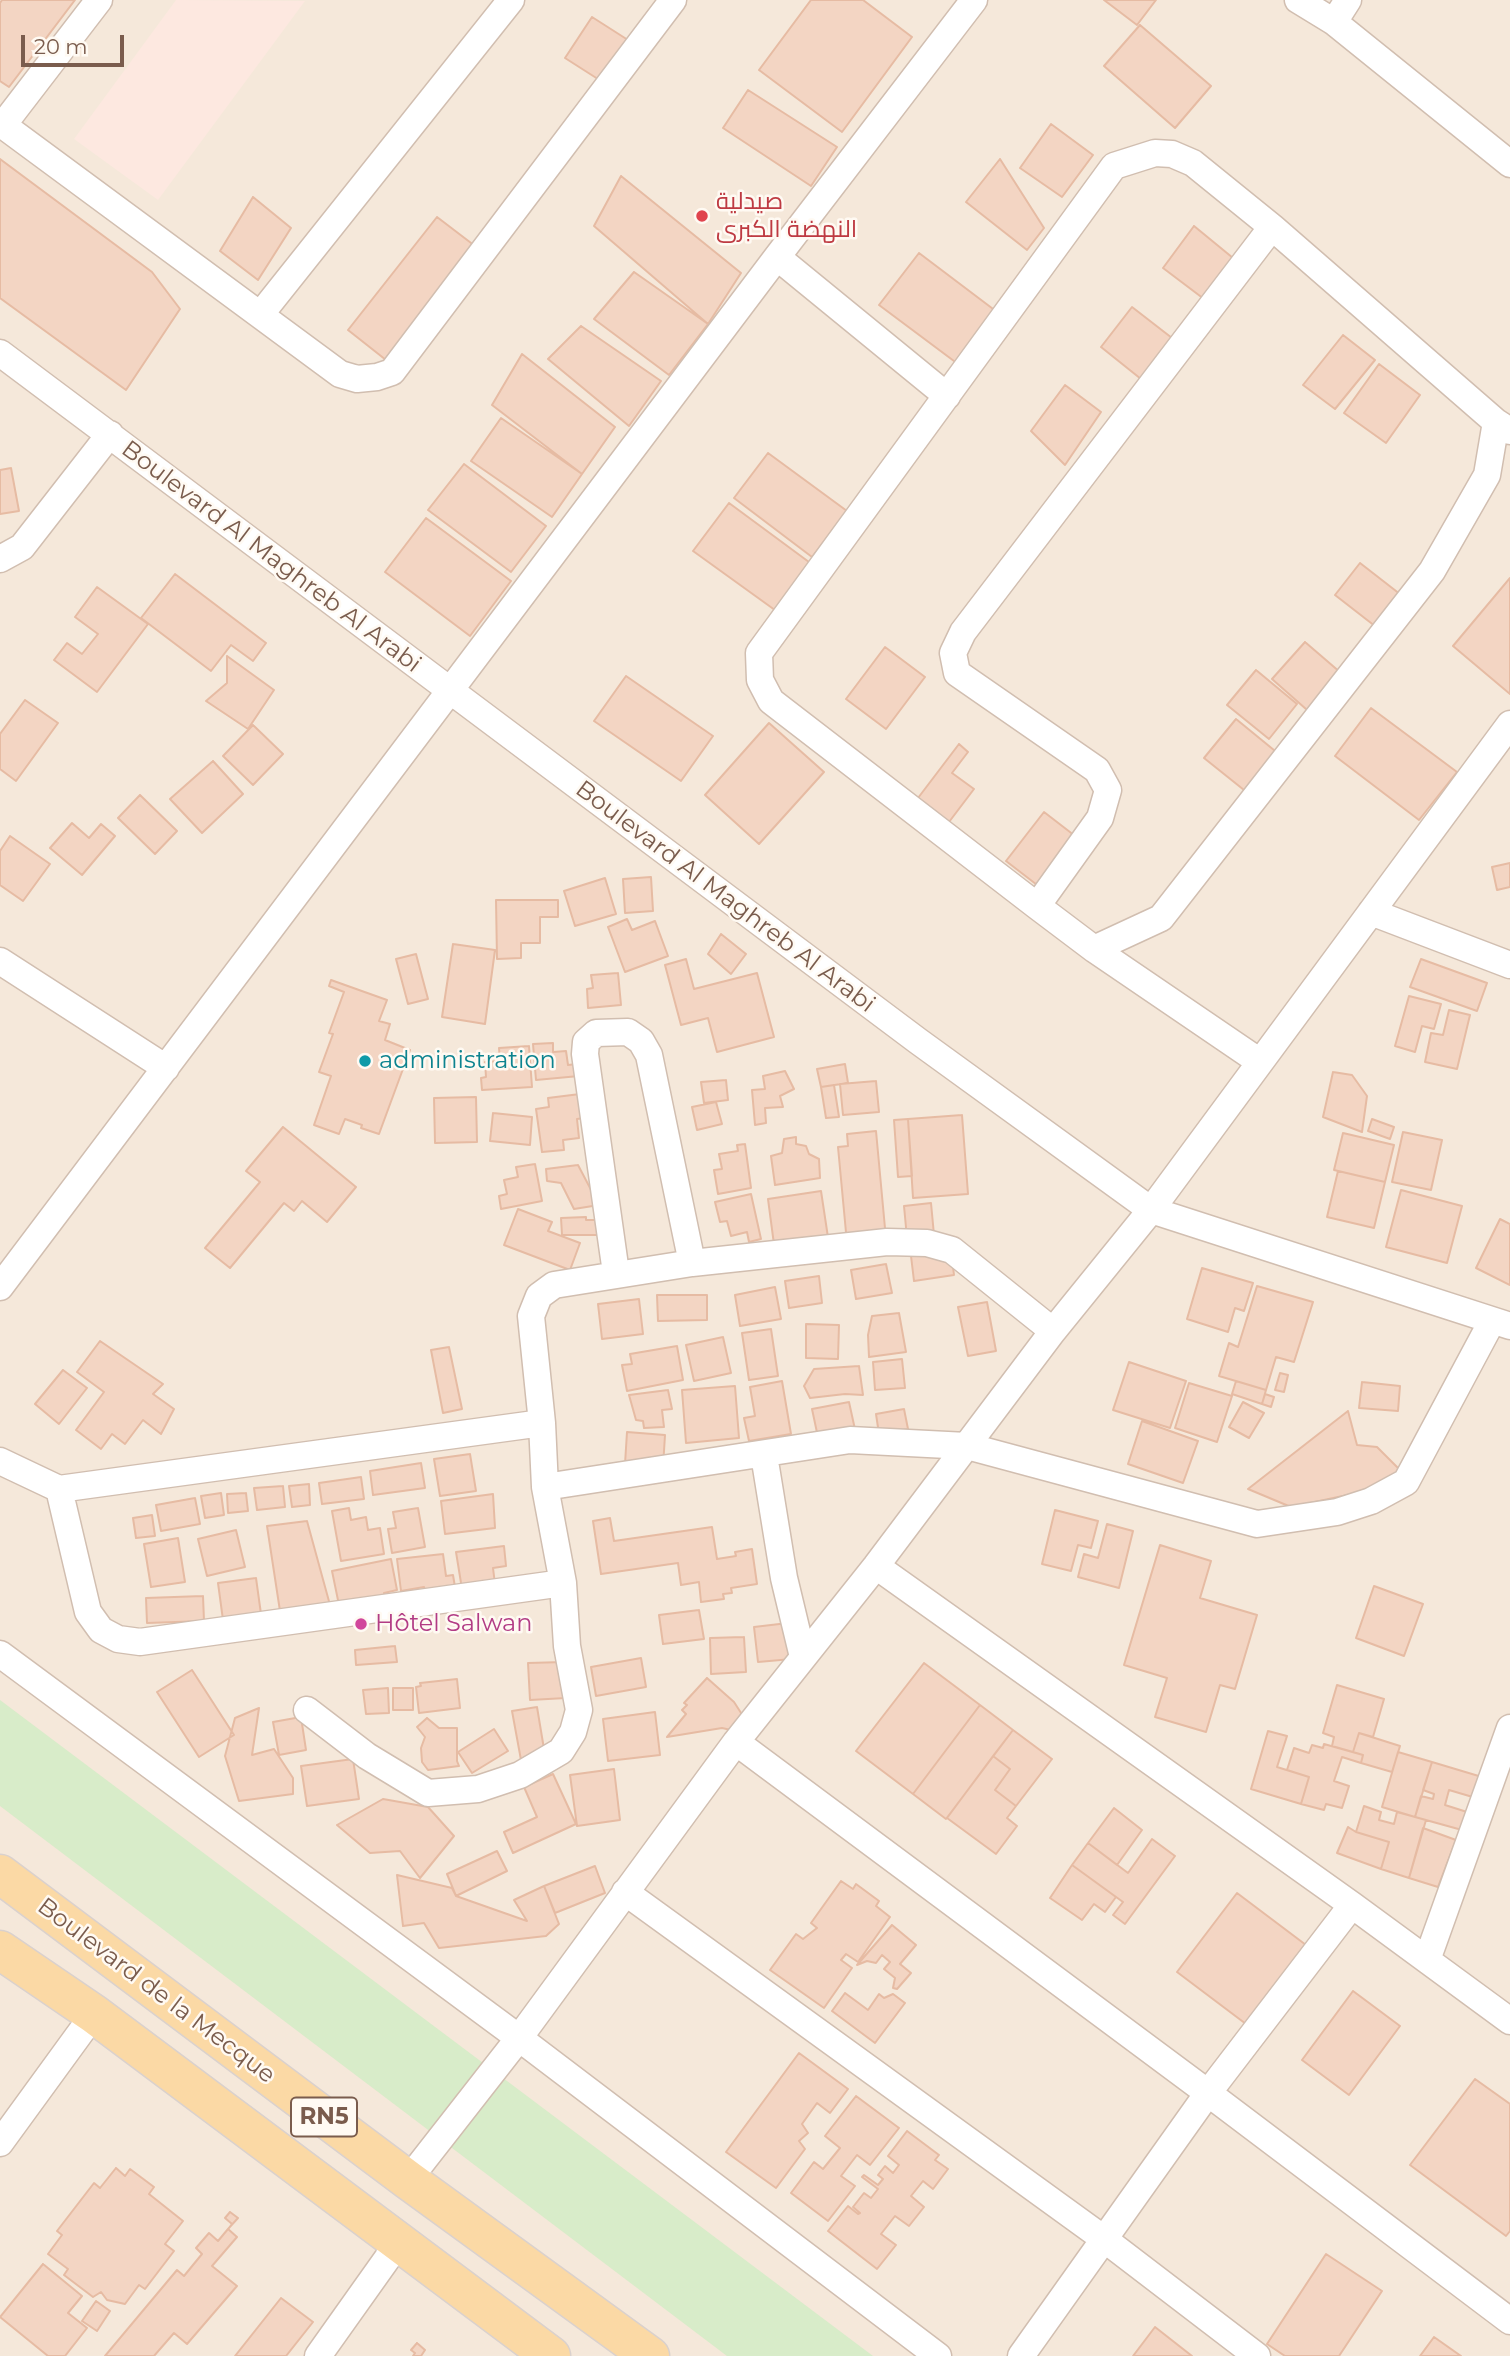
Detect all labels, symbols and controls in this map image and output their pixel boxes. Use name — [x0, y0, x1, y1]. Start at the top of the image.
scale bar — [24, 21, 128, 65]
text: 20 m — [34, 34, 88, 59]
place label: صيدلية النهضة الكبرى — [716, 188, 857, 244]
marker: صيدلية النهضة الكبرى — [694, 208, 710, 224]
street label: Boulevard Al Maghreb Al Arabi — [116, 435, 426, 679]
street label: Boulevard Al Maghreb Al Arabi — [570, 775, 880, 1019]
place label: administration — [379, 1047, 556, 1075]
marker: administration — [357, 1053, 373, 1069]
place label: Hôtel Salwan — [375, 1610, 532, 1638]
marker: Hôtel Salwan — [353, 1616, 369, 1632]
street label: Boulevard de la Mecque — [31, 1892, 281, 2090]
road number: RN5 — [291, 2098, 357, 2136]

